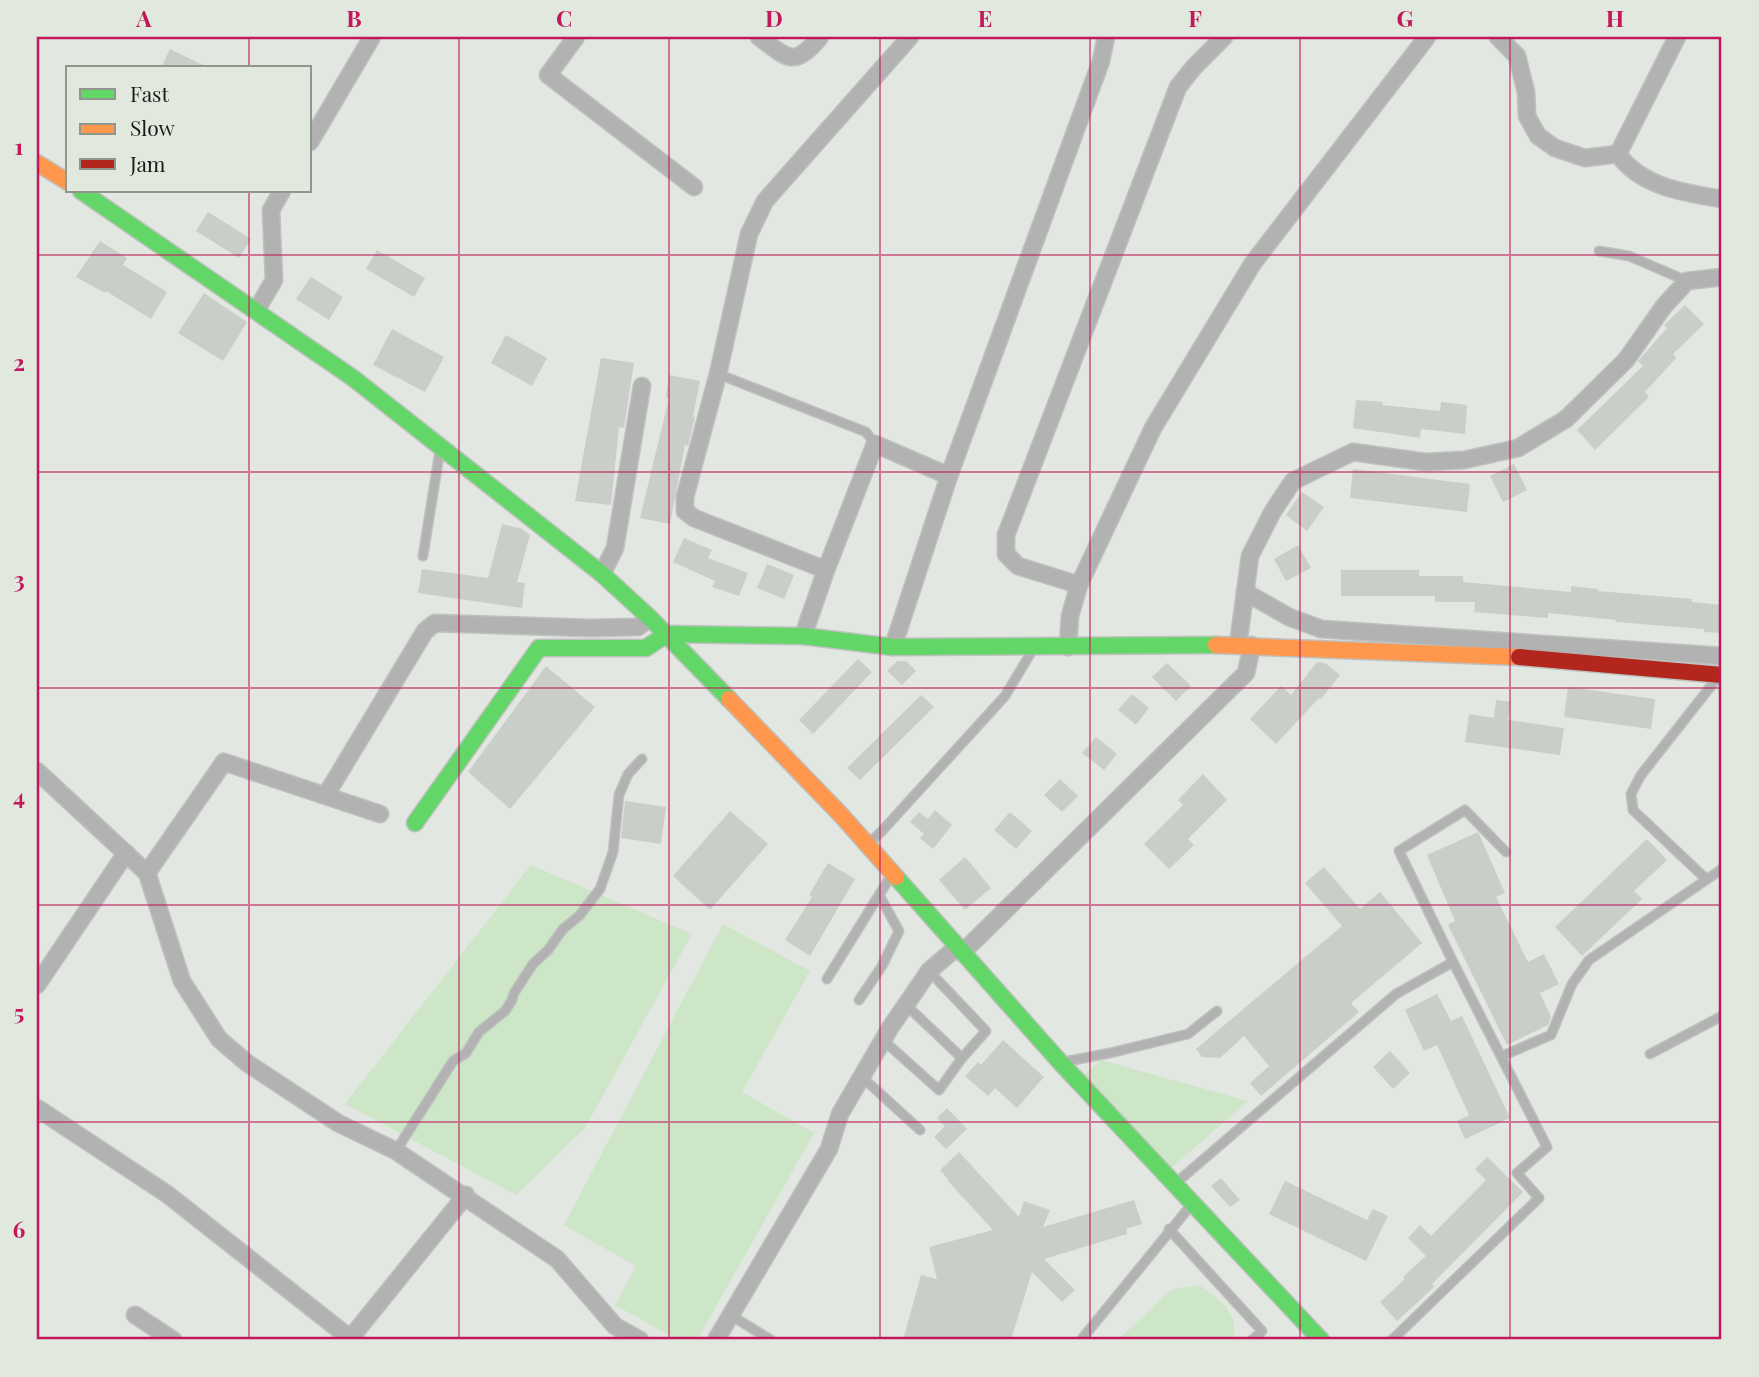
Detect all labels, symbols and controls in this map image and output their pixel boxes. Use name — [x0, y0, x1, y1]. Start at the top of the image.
text: A — [135, 2, 152, 33]
text: B — [346, 2, 362, 33]
text: C — [556, 2, 572, 33]
text: D — [765, 2, 783, 33]
text: E — [978, 2, 992, 33]
text: F — [1188, 2, 1202, 33]
text: G — [1397, 2, 1414, 33]
text: H — [1606, 2, 1624, 33]
legend — [66, 66, 312, 192]
text: Fast — [130, 79, 169, 107]
text: Slow — [130, 113, 175, 141]
text: 1 — [15, 130, 24, 161]
text: Jam — [129, 149, 166, 177]
text: 2 — [13, 346, 25, 377]
text: 3 — [13, 563, 25, 594]
text: 4 — [13, 780, 25, 811]
text: 5 — [14, 996, 24, 1027]
text: 6 — [13, 1213, 26, 1244]

